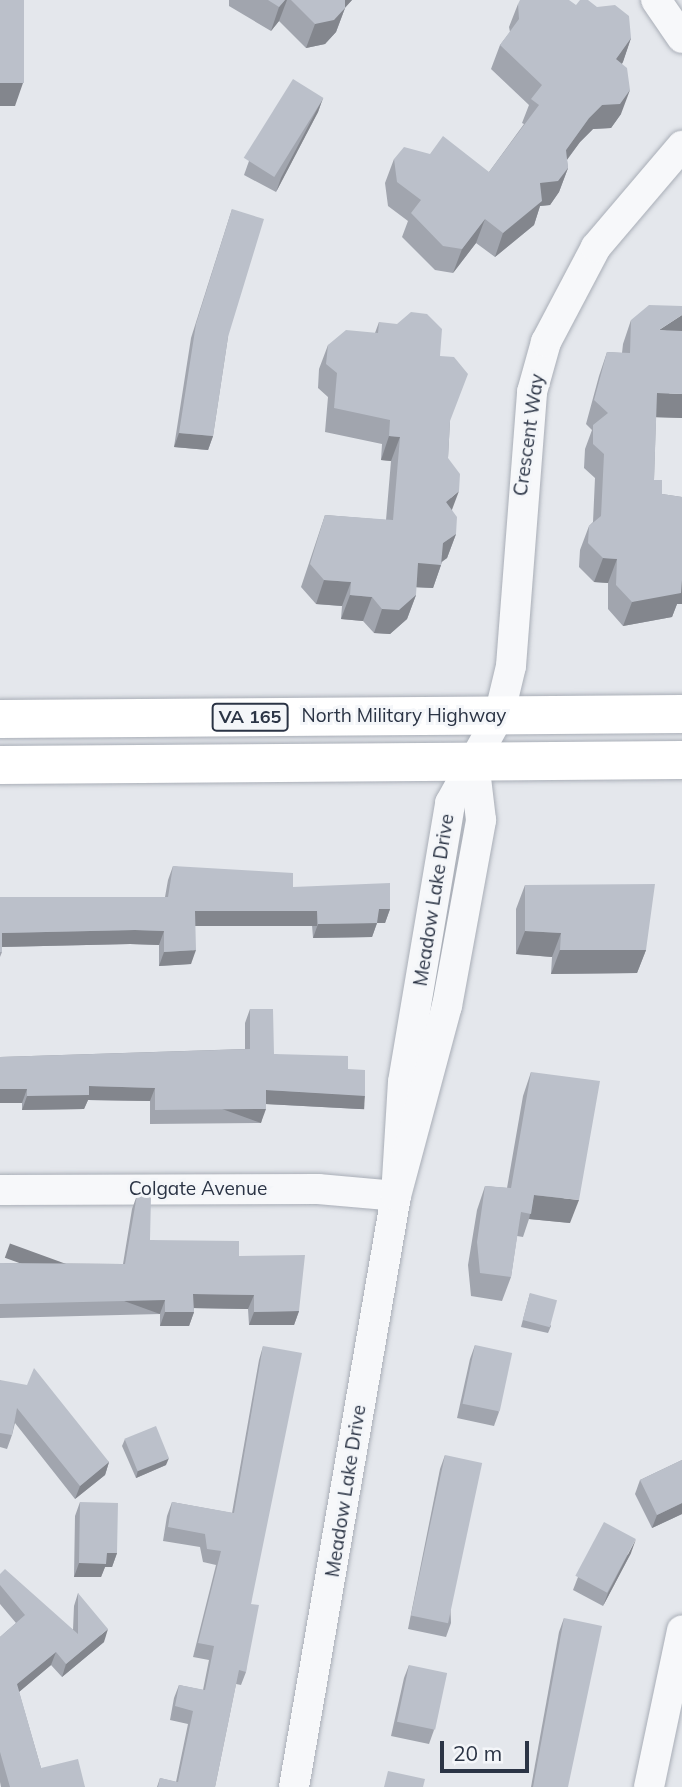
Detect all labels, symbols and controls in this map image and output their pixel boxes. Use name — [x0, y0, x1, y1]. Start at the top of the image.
street label: Crescent Way — [509, 372, 549, 498]
road number: VA 165 — [212, 702, 288, 732]
street label: North Military Highway — [302, 705, 506, 727]
street label: Meadow Lake Drive — [409, 812, 459, 988]
street label: Colgate Avenue — [129, 1178, 267, 1200]
street label: Meadow Lake Drive — [321, 1403, 371, 1579]
scale bar — [444, 1728, 533, 1772]
text: 20 m — [453, 1740, 502, 1766]

